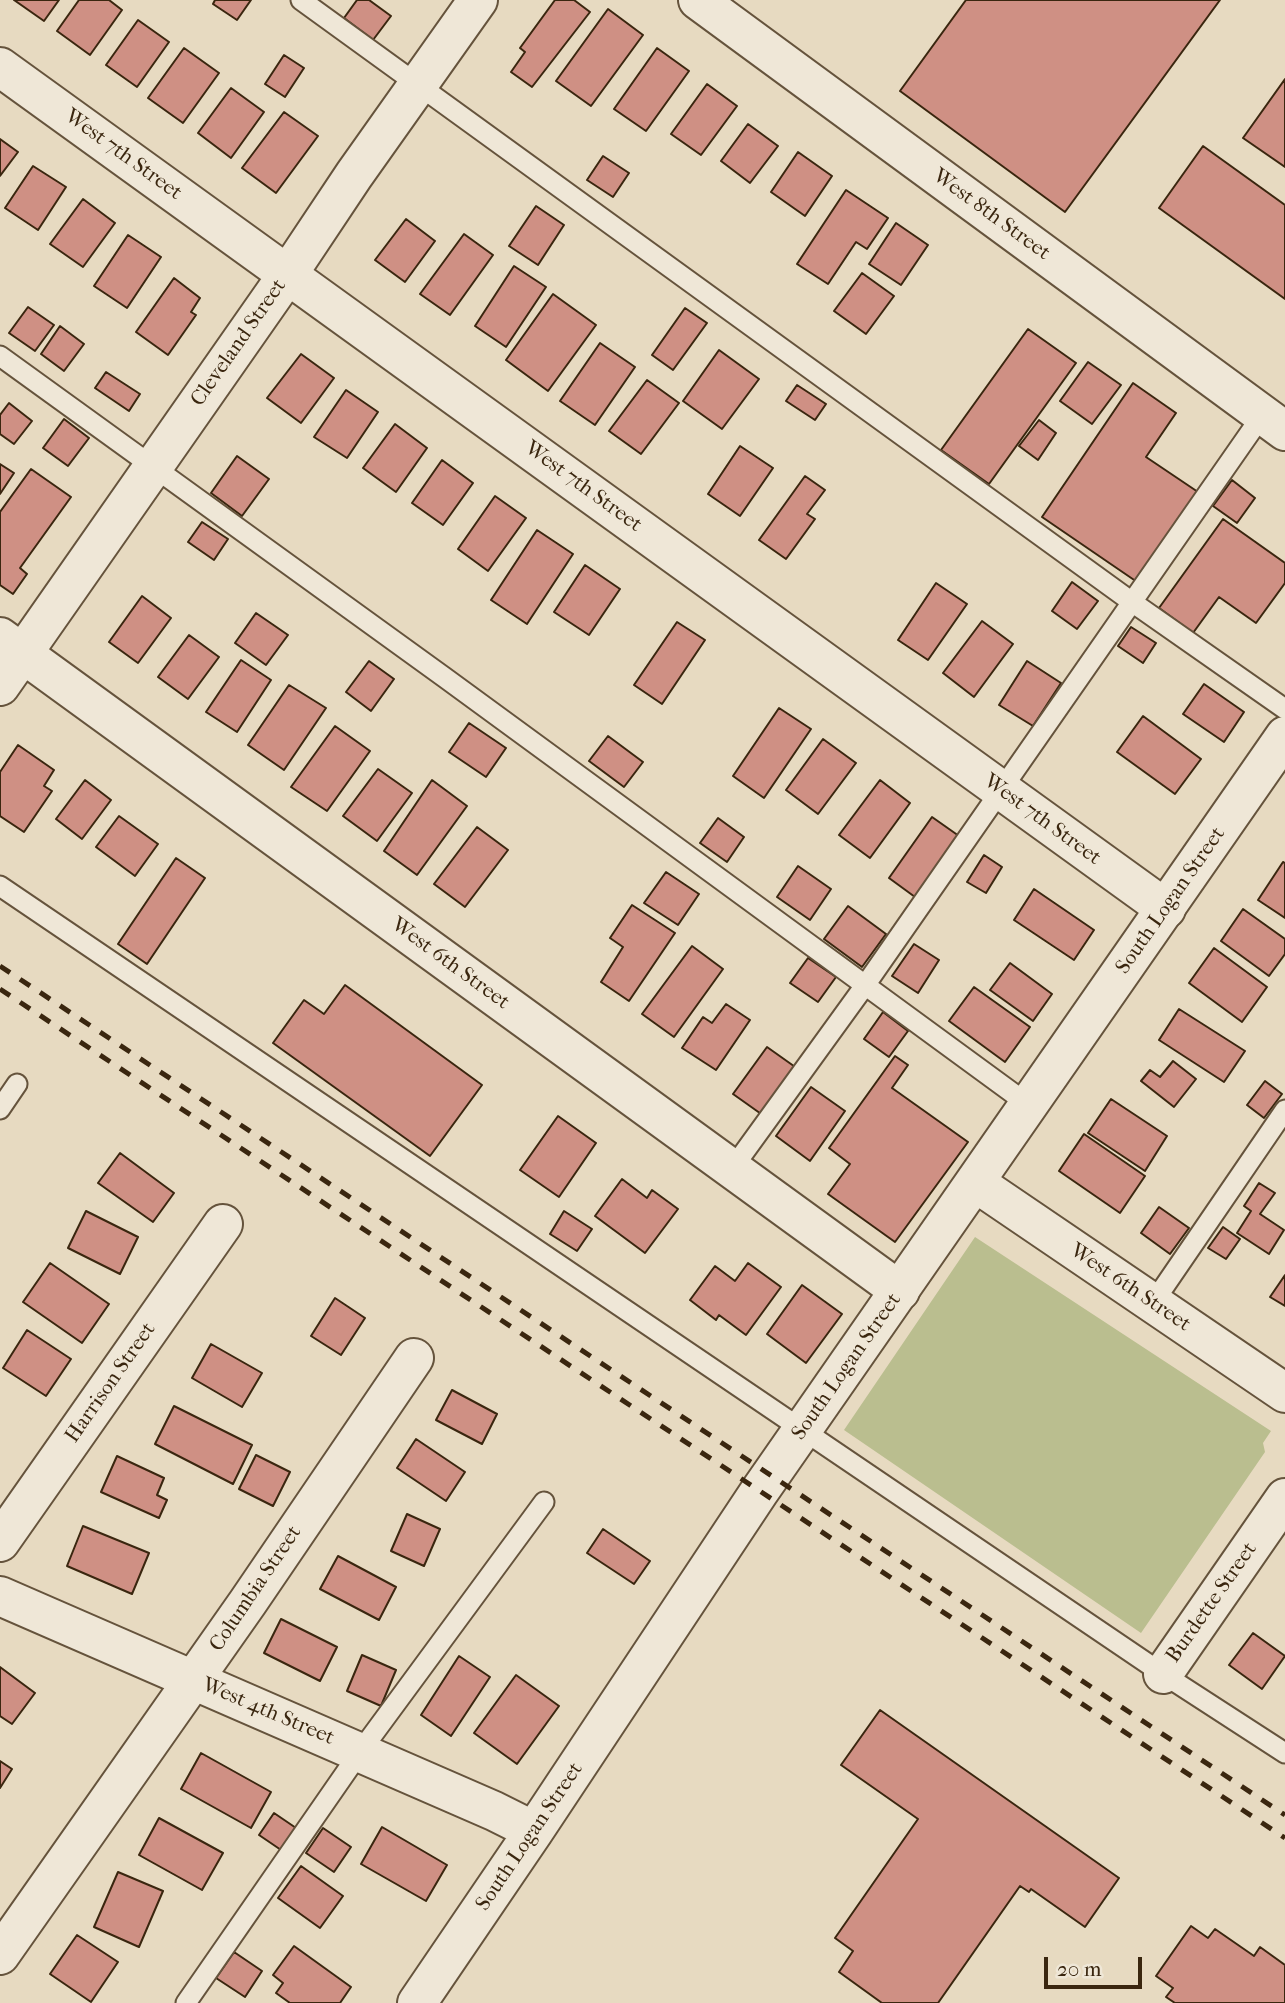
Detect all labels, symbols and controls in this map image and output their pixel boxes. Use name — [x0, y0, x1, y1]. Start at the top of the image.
street label: West 7th Street — [59, 104, 187, 206]
street label: West 8th Street — [927, 164, 1055, 266]
street label: Cleveland Street — [186, 275, 292, 411]
street label: West 7th Street — [519, 436, 647, 538]
street label: West 7th Street — [978, 769, 1106, 871]
street label: South Logan Street — [1111, 823, 1231, 979]
street label: West 6th Street — [386, 913, 514, 1015]
street label: West 6th Street — [1065, 1238, 1195, 1338]
street label: South Logan Street — [787, 1289, 907, 1445]
street label: Harrison Street — [60, 1318, 162, 1448]
street label: Columbia Street — [205, 1521, 307, 1657]
street label: Burdette Street — [1161, 1538, 1263, 1668]
street label: West 4th Street — [198, 1673, 338, 1751]
street label: South Logan Street — [471, 1758, 589, 1916]
scale bar — [1047, 1944, 1145, 1988]
text: 20 m — [1057, 1957, 1101, 1981]

